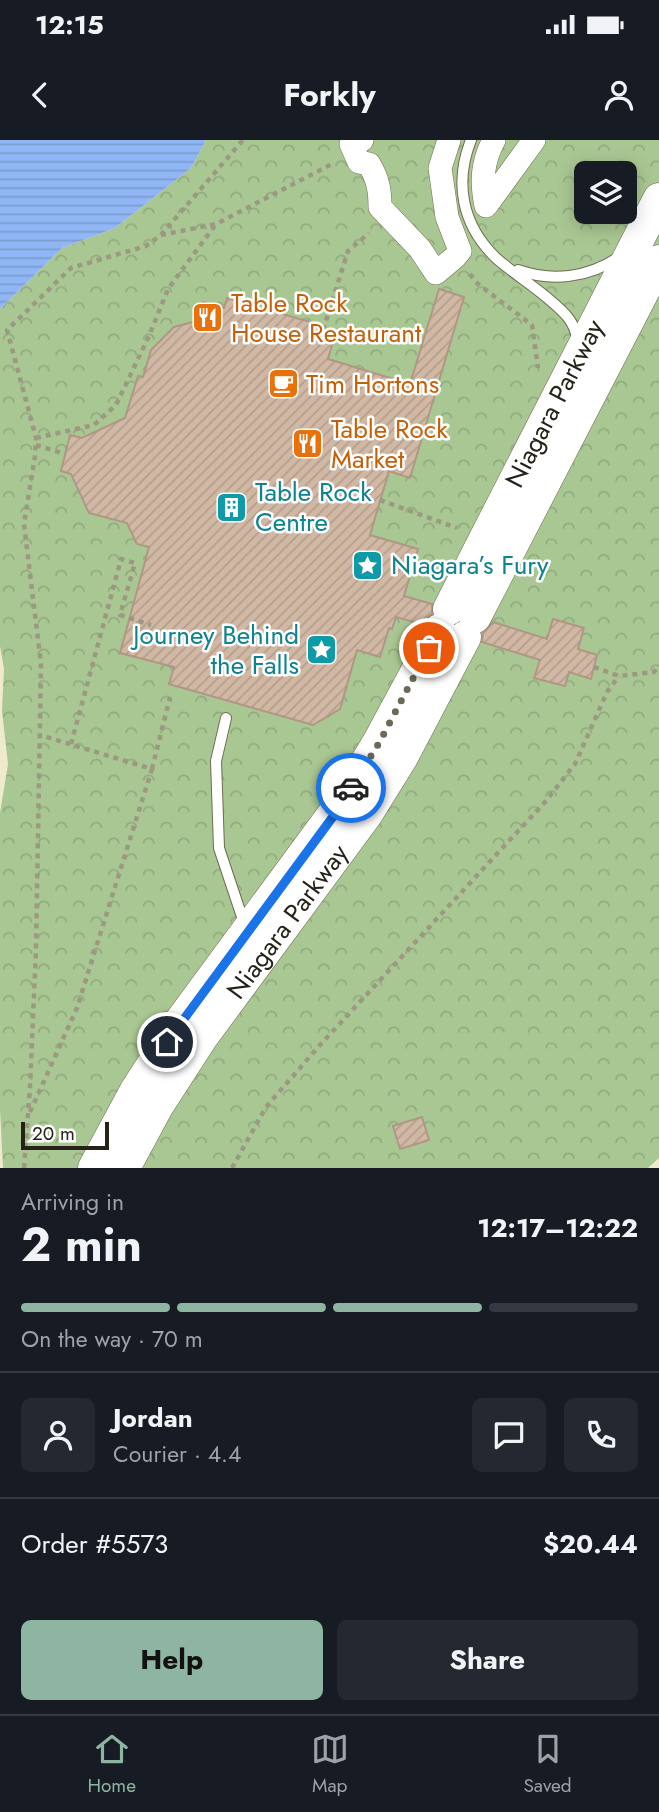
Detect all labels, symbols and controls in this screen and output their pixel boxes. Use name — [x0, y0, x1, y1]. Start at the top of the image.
text: 12:15 — [35, 6, 104, 44]
text: Forkly — [283, 72, 376, 118]
icon: back — [21, 76, 59, 114]
icon: person — [600, 76, 638, 114]
map controls — [574, 161, 637, 224]
button: layers — [574, 161, 637, 224]
place label: Table Rock House Restaurant — [231, 284, 422, 352]
restaurant icon: Table Rock House Restaurant — [191, 301, 225, 335]
street label: Niagara Parkway — [495, 312, 613, 494]
place label: Tim Hortons — [306, 365, 439, 403]
cafe icon: Tim Hortons — [266, 367, 300, 401]
place label: Table Rock Market — [331, 410, 448, 478]
restaurant icon: Table Rock Market — [291, 427, 325, 461]
place label: Table Rock Centre — [255, 473, 372, 541]
building icon: Table Rock Centre — [215, 490, 249, 524]
place label: Niagara’s Fury — [391, 546, 549, 584]
place icon: Niagara’s Fury — [351, 548, 385, 582]
place label: Journey Behind the Falls — [130, 616, 299, 684]
pin — [399, 618, 459, 678]
icon: bag — [410, 629, 448, 667]
place icon: Journey Behind the Falls — [305, 633, 339, 667]
courier — [316, 753, 386, 823]
icon: car — [332, 769, 370, 807]
street label: Niagara Parkway — [217, 836, 358, 1007]
pin — [137, 1012, 197, 1072]
icon: home — [148, 1023, 186, 1061]
scale bar — [21, 1119, 108, 1151]
text: 20 m — [32, 1120, 75, 1147]
text: Arriving in — [21, 1185, 124, 1219]
text: 12:17–12:22 — [477, 1209, 638, 1247]
text: 2 min — [21, 1212, 142, 1278]
text: On the way · 70 m — [21, 1322, 203, 1356]
button: person — [21, 1398, 95, 1472]
button: chat — [472, 1398, 546, 1472]
button: phone — [564, 1398, 638, 1472]
text: Jordan — [113, 1399, 193, 1437]
text: Courier · 4.4 — [113, 1437, 241, 1471]
text: Order #5573 — [21, 1525, 168, 1563]
text: $20.44 — [543, 1525, 638, 1563]
button: Help — [21, 1620, 323, 1700]
button: Share — [337, 1620, 638, 1700]
tab: Home — [87, 1730, 136, 1799]
tab: Map — [311, 1730, 349, 1799]
tab: Saved — [523, 1730, 572, 1799]

